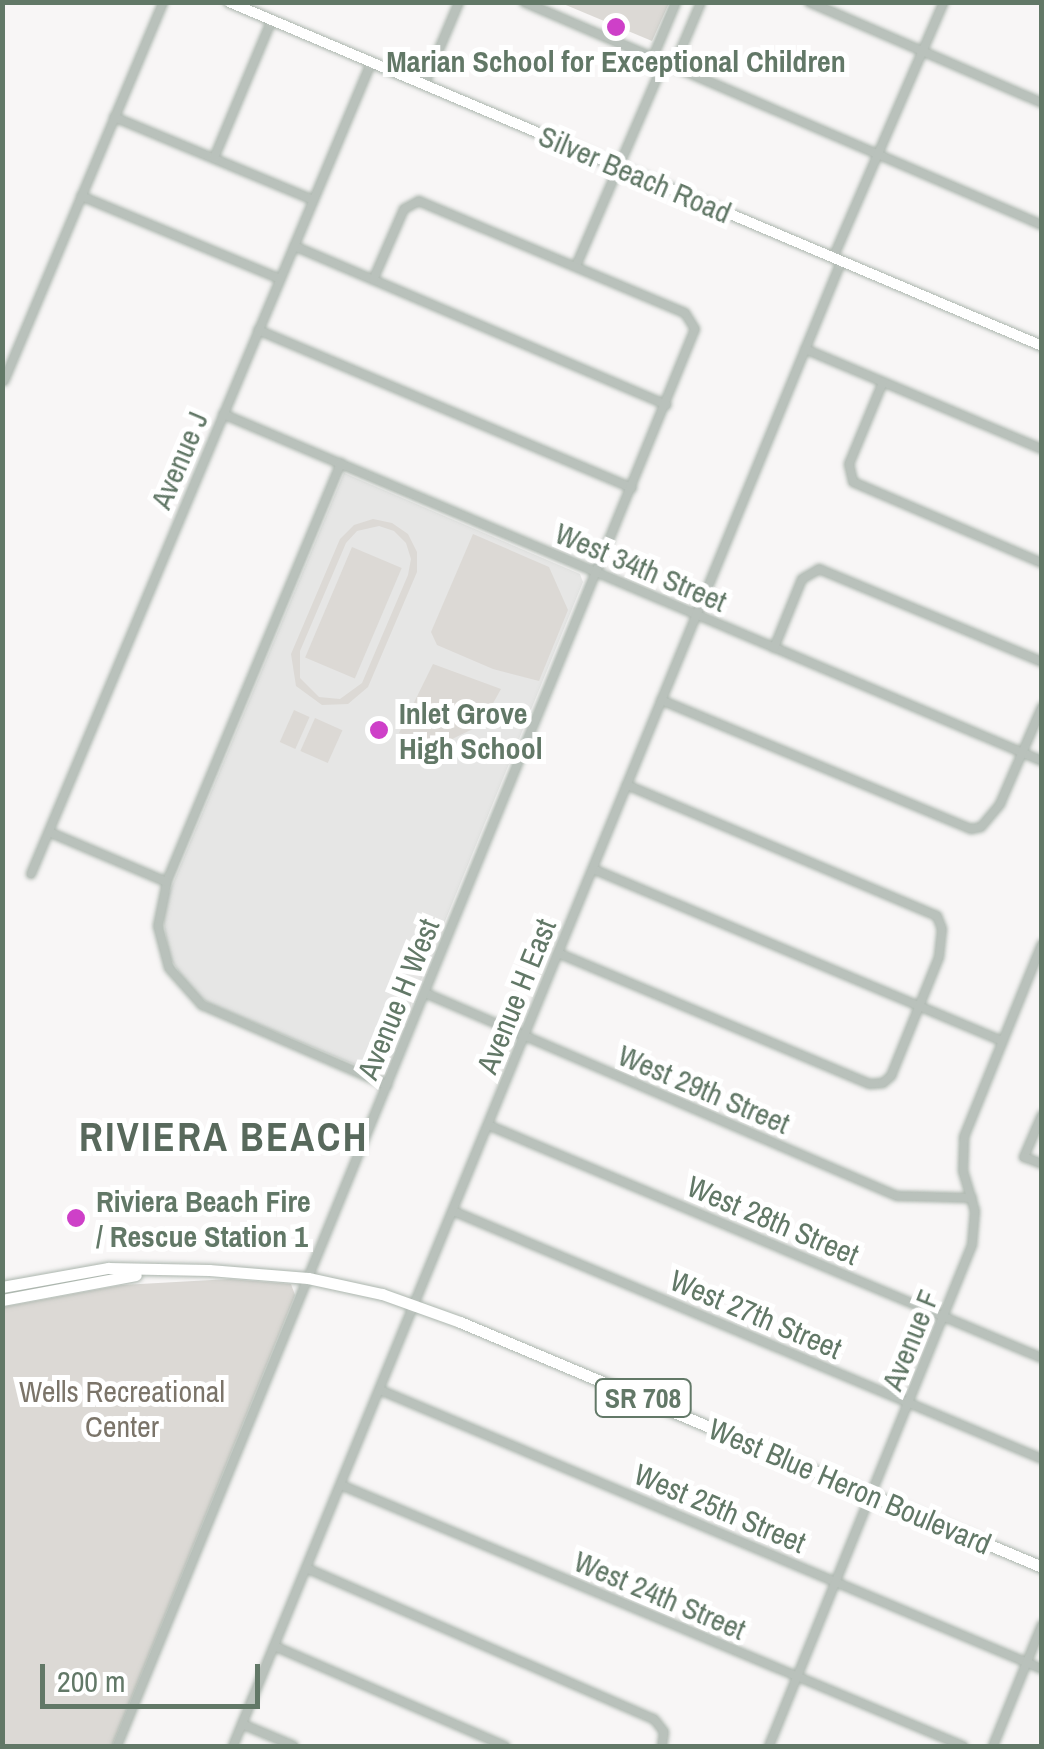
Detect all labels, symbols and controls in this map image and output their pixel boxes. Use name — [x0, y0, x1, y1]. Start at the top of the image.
marker: Marian School for Exceptional Children — [605, 16, 627, 38]
place label: Marian School for Exceptional Children — [386, 43, 846, 79]
street label: Silver Beach Road — [534, 117, 736, 231]
street label: Avenue J — [142, 406, 216, 514]
street label: West 34th Street — [550, 515, 732, 619]
place label: Inlet Grove High School — [399, 695, 543, 766]
marker: Inlet Grove High School — [368, 719, 390, 741]
street label: Avenue H West — [349, 913, 447, 1085]
street label: Avenue H East — [469, 913, 563, 1079]
street label: West 29th Street — [613, 1037, 795, 1141]
district label: RIVIERA BEACH — [78, 1113, 370, 1161]
street label: West 28th Street — [682, 1168, 864, 1272]
place label: Riviera Beach Fire / Rescue Station 1 — [96, 1183, 311, 1254]
marker: Riviera Beach Fire / Rescue Station 1 — [65, 1207, 87, 1229]
street label: West 27th Street — [665, 1262, 847, 1366]
street label: Avenue F — [874, 1285, 946, 1395]
park label: Wells Recreational Center — [19, 1373, 225, 1444]
road number: SR 708 — [593, 1375, 693, 1421]
street label: West Blue Heron Boulevard — [703, 1410, 997, 1562]
street label: West 25th Street — [629, 1456, 811, 1560]
street label: West 24th Street — [569, 1543, 751, 1647]
scale bar — [45, 1644, 265, 1706]
text: 200 m — [57, 1661, 125, 1701]

